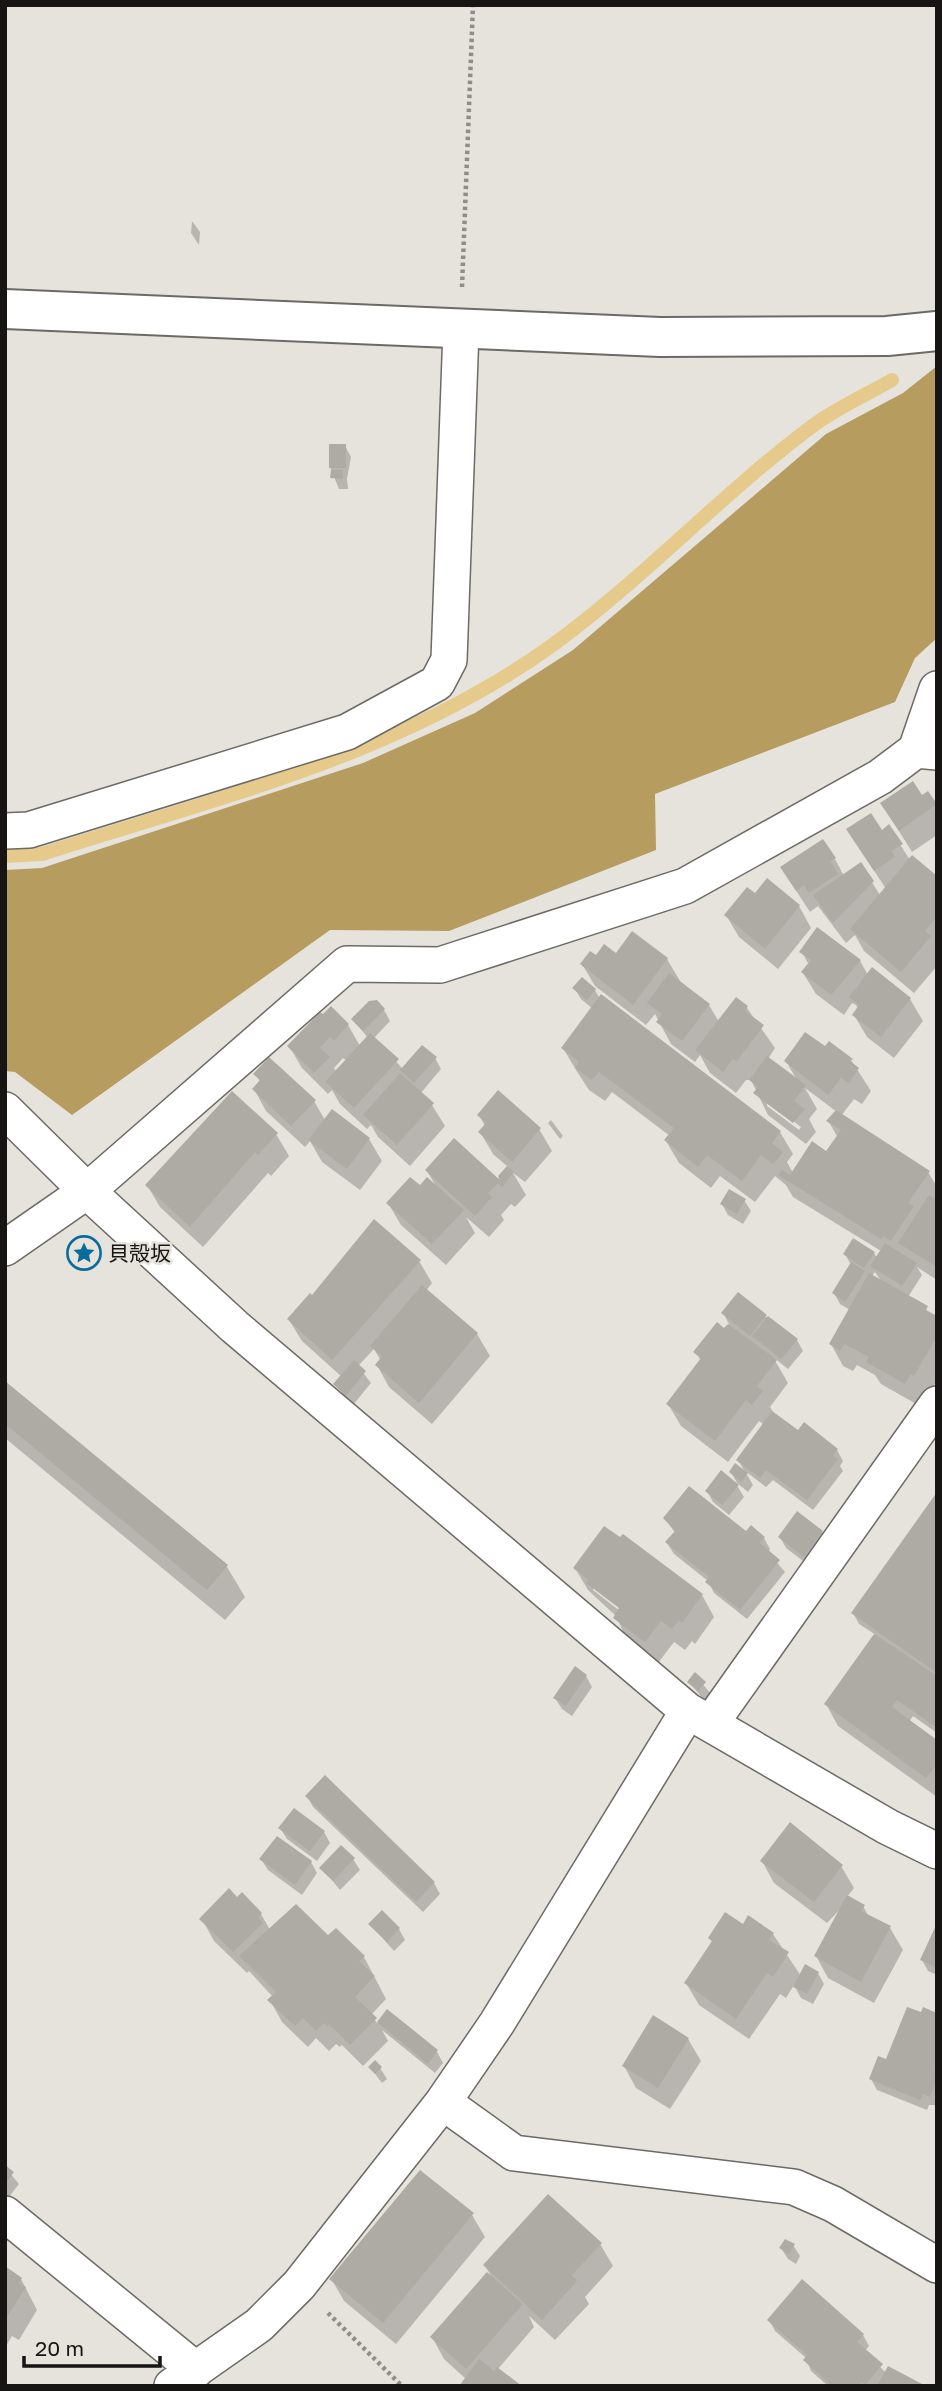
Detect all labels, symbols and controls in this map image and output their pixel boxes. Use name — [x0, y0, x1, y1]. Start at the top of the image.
place icon: 貝殻坂 — [65, 1234, 103, 1272]
place label: 貝殻坂 — [108, 1240, 171, 1266]
scale bar — [24, 2324, 161, 2368]
text: 20 m — [35, 2335, 84, 2361]

